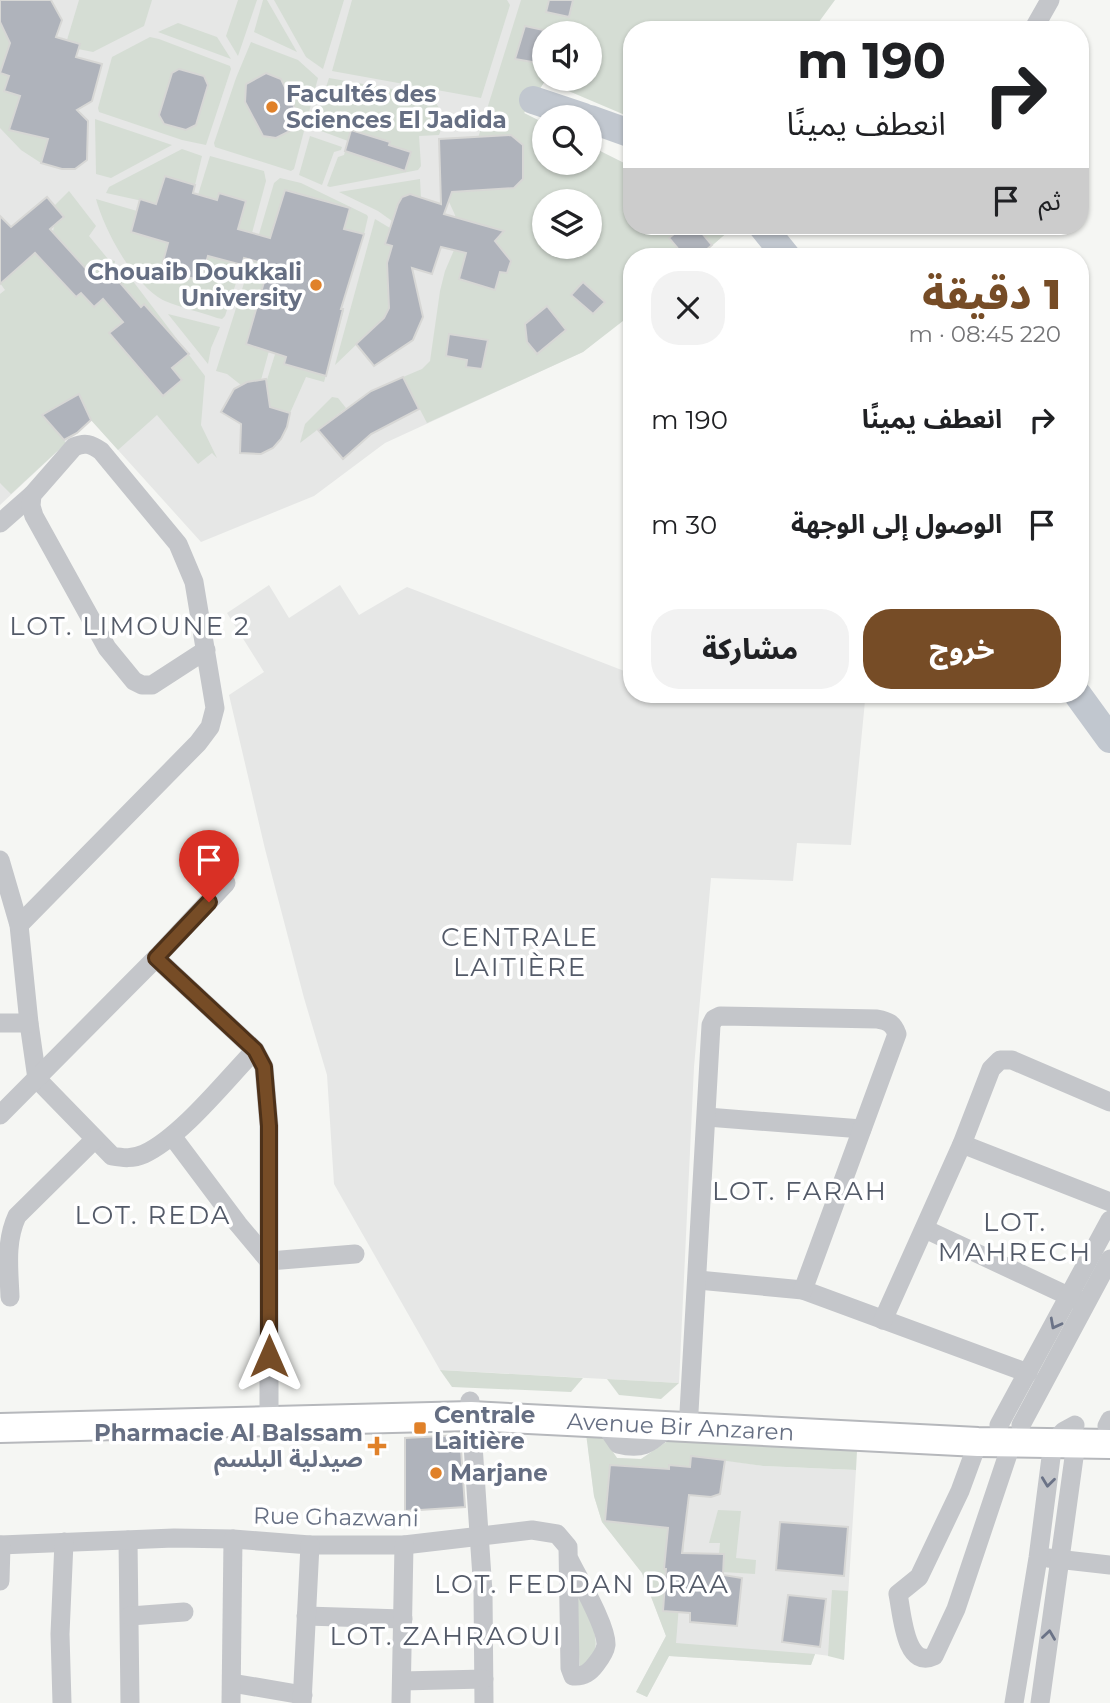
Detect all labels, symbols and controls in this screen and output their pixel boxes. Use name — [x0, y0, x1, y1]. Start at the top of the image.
map controls — [532, 21, 602, 259]
button: sound — [532, 21, 602, 91]
text: 190 m — [797, 31, 946, 90]
icon: right — [970, 49, 1061, 140]
place label: Facultés des Sciences El Jadida — [286, 80, 507, 134]
marker: Facultés des Sciences El Jadida — [264, 99, 280, 115]
text: انعطف يمينًا — [787, 104, 946, 143]
button: search — [532, 105, 602, 175]
icon: arrive — [987, 182, 1025, 220]
text: ثم — [1039, 185, 1061, 217]
button: layers — [532, 189, 602, 259]
place label: Chouaib Doukkali University — [87, 258, 302, 312]
text: 1 دقيقة — [922, 268, 1061, 320]
button: close — [651, 271, 725, 345]
marker: Chouaib Doukkali University — [308, 277, 324, 293]
text: 220 m · 08:45 — [908, 320, 1061, 348]
icon: right — [1023, 401, 1061, 439]
text: انعطف يمينًا — [862, 403, 1002, 435]
text: 190 m — [651, 404, 728, 436]
icon: arrive — [1023, 506, 1061, 544]
text: الوصول إلى الوجهة — [791, 508, 1002, 540]
text: 30 m — [651, 509, 717, 541]
button: مشاركة — [651, 609, 849, 689]
button: خروج — [863, 609, 1061, 689]
district label: LOT. LIMOUNE 2 — [9, 610, 251, 642]
pin — [179, 830, 239, 902]
icon: arrive — [190, 841, 228, 879]
district label: CENTRALE LAITIÈRE — [441, 921, 599, 983]
district label: LOT. FARAH — [712, 1175, 888, 1207]
district label: LOT. REDA — [75, 1199, 232, 1231]
district label: LOT. MAHRECH — [938, 1206, 1092, 1268]
one-way arrow — [1049, 1316, 1063, 1329]
position arrow — [232, 1319, 306, 1393]
place label: Centrale Laitière — [434, 1401, 535, 1455]
street label: Avenue Bir Anzaren — [566, 1407, 795, 1447]
place label: Pharmacie Al Balssam صيدلية البلسم — [94, 1419, 363, 1476]
marker: Centrale Laitière — [412, 1420, 428, 1436]
marker: Pharmacie Al Balssam صيدلية البلسم — [369, 1438, 385, 1454]
place label: Marjane — [450, 1459, 548, 1487]
marker: Marjane — [428, 1465, 444, 1481]
one-way arrow — [1041, 1476, 1056, 1488]
street label: Rue Ghazwani — [253, 1502, 419, 1532]
district label: LOT. FEDDAN DRAA — [434, 1568, 730, 1600]
district label: LOT. ZAHRAOUI — [329, 1620, 563, 1652]
one-way arrow — [1041, 1630, 1056, 1641]

